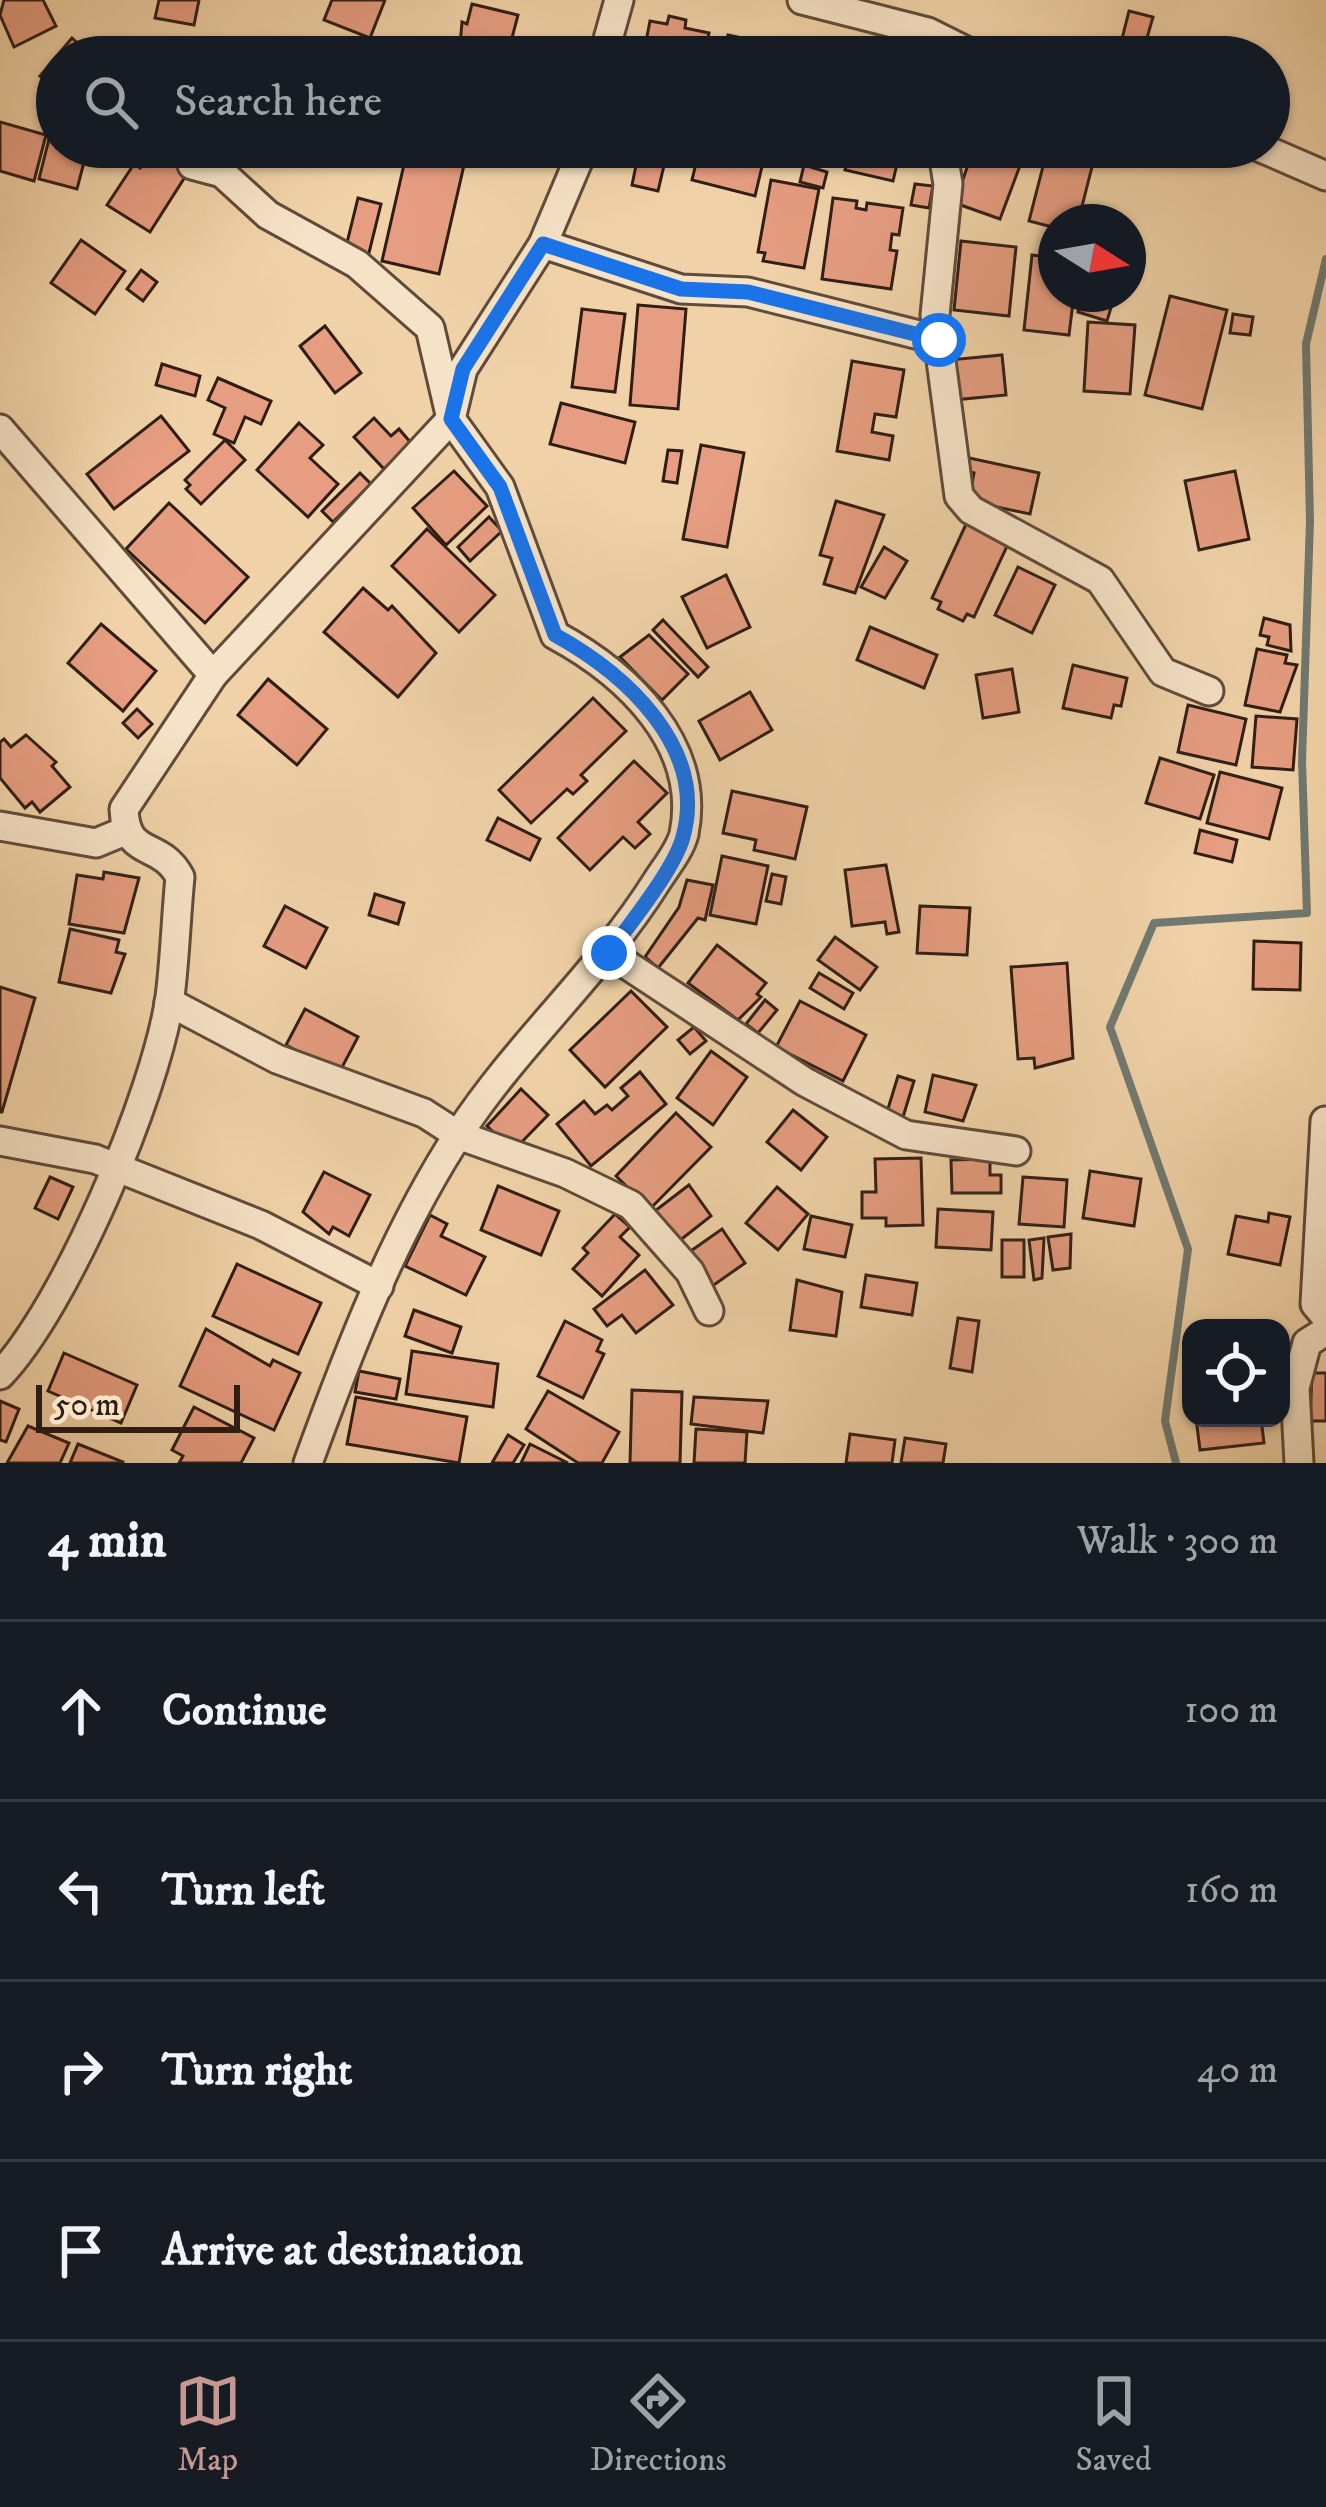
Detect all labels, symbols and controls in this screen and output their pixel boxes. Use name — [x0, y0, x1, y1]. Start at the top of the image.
search box — [36, 36, 1290, 168]
icon: search — [78, 69, 144, 135]
text: Search here — [174, 74, 382, 130]
north arrow — [1038, 204, 1146, 312]
route start — [912, 313, 966, 367]
route end — [582, 926, 636, 980]
map controls — [1182, 1319, 1290, 1427]
button: locate — [1182, 1319, 1290, 1427]
scale bar — [36, 1379, 240, 1432]
text: 50 m — [54, 1385, 120, 1426]
text: 4 min — [48, 1509, 166, 1573]
text: Walk · 300 m — [1077, 1517, 1278, 1566]
icon: ahead — [48, 1678, 114, 1744]
text: Continue — [162, 1683, 327, 1739]
text: 100 m — [1184, 1686, 1278, 1735]
icon: left — [48, 1858, 114, 1924]
text: Turn left — [162, 1863, 325, 1919]
text: 160 m — [1185, 1866, 1278, 1915]
icon: right — [48, 2038, 114, 2104]
text: Turn right — [162, 2043, 352, 2099]
text: 40 m — [1197, 2046, 1278, 2095]
icon: arrive — [48, 2218, 114, 2284]
text: Arrive at destination — [162, 2223, 523, 2279]
tab: Map — [175, 2368, 241, 2481]
tab: Directions — [590, 2368, 726, 2481]
tab: Saved — [1076, 2368, 1151, 2481]

